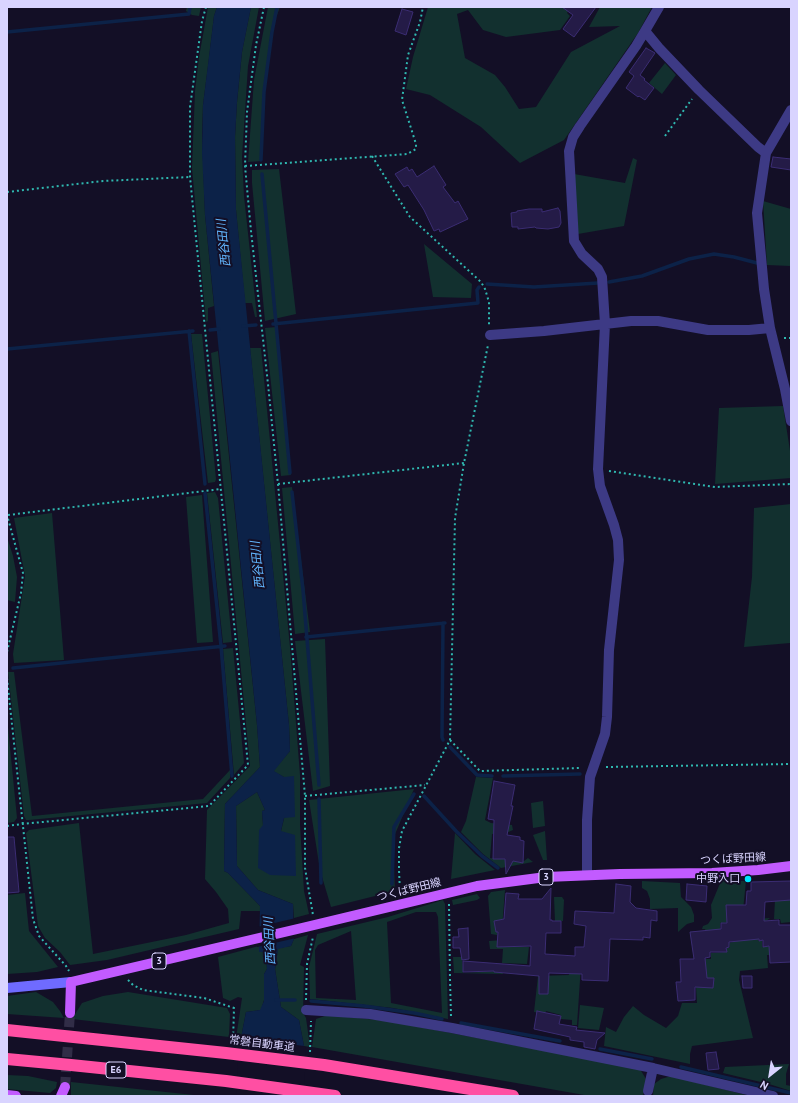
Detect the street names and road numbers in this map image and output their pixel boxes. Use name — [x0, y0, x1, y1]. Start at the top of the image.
street label: つくば野田線 — [700, 851, 766, 867]
road number: 3 — [539, 869, 553, 885]
street label: つくば野田線 — [375, 876, 443, 904]
road number: 3 — [152, 953, 166, 969]
street label: 常磐自動車道 — [228, 1033, 296, 1055]
road number: E6 — [106, 1062, 126, 1078]

